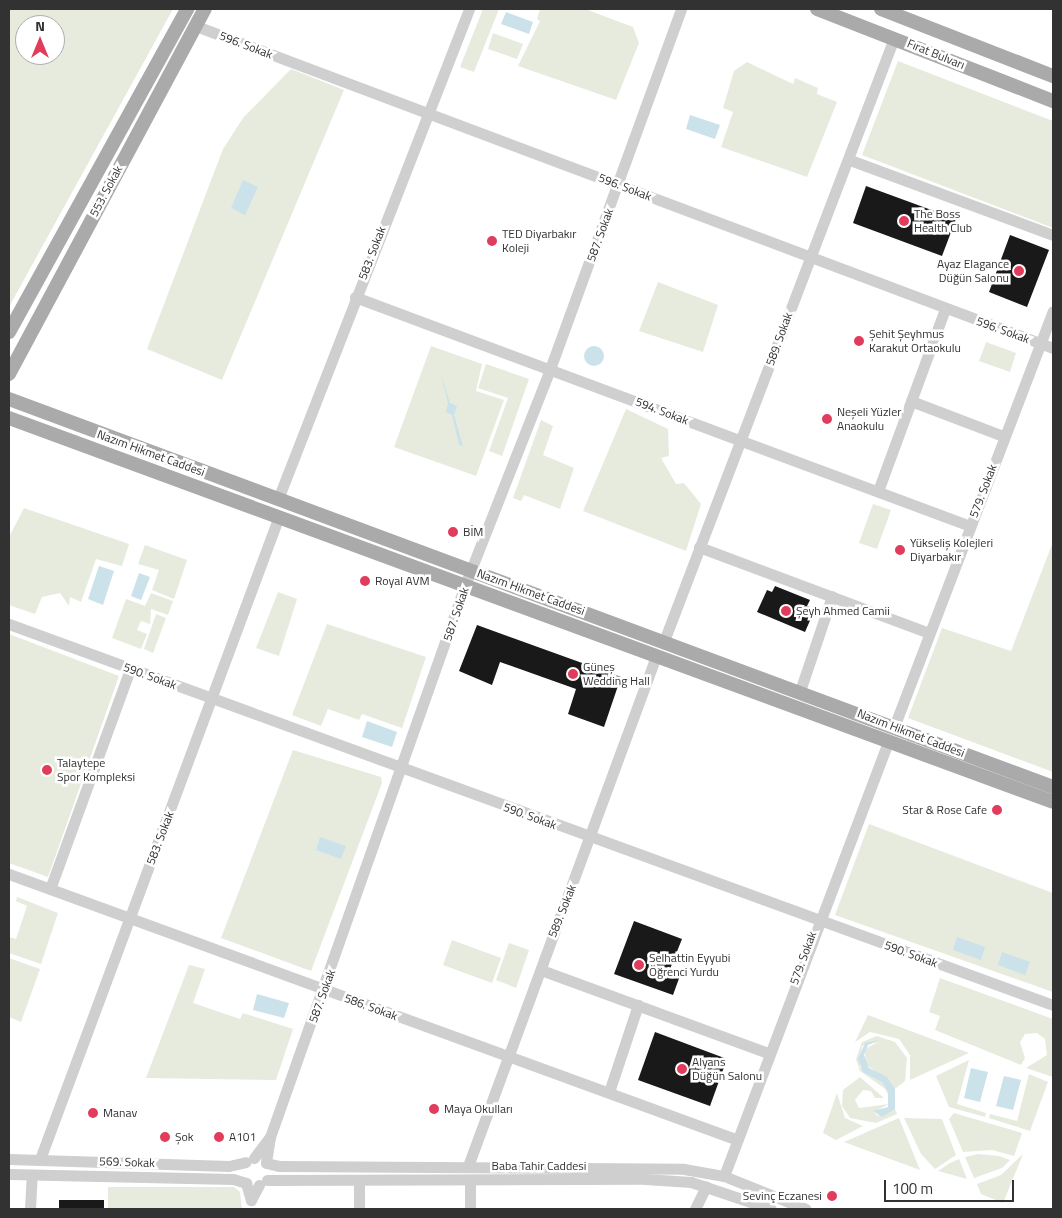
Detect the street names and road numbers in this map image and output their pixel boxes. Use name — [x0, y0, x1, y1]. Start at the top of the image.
street label: 596. Sokak — [217, 28, 275, 62]
street label: Fırat Bulvarı — [905, 36, 967, 72]
street label: 553. Sokak — [87, 163, 125, 219]
street label: 596. Sokak — [596, 170, 654, 204]
street label: 587. Sokak — [584, 206, 616, 264]
street label: 583. Sokak — [355, 224, 389, 282]
street label: 589. Sokak — [763, 310, 795, 368]
street label: 596. Sokak — [974, 314, 1032, 346]
street label: 594. Sokak — [633, 394, 691, 428]
street label: Nazım Hikmet Caddesi — [95, 427, 207, 479]
street label: 579. Sokak — [966, 462, 1000, 520]
street label: Nazım Hikmet Caddesi — [475, 566, 587, 618]
street label: 587. Sokak — [440, 585, 472, 643]
street label: 590. Sokak — [121, 660, 179, 692]
street label: Nazım Hikmet Caddesi — [855, 706, 967, 760]
street label: 590. Sokak — [501, 800, 559, 832]
street label: 583. Sokak — [143, 809, 177, 867]
street label: 589. Sokak — [545, 882, 579, 940]
street label: 579. Sokak — [787, 929, 819, 987]
street label: 590. Sokak — [882, 938, 940, 970]
street label: 587. Sokak — [306, 967, 338, 1025]
street label: 586. Sokak — [342, 991, 400, 1023]
street label: 569. Sokak — [99, 1154, 155, 1170]
street label: Baba Tahir Caddesi — [492, 1159, 586, 1173]

